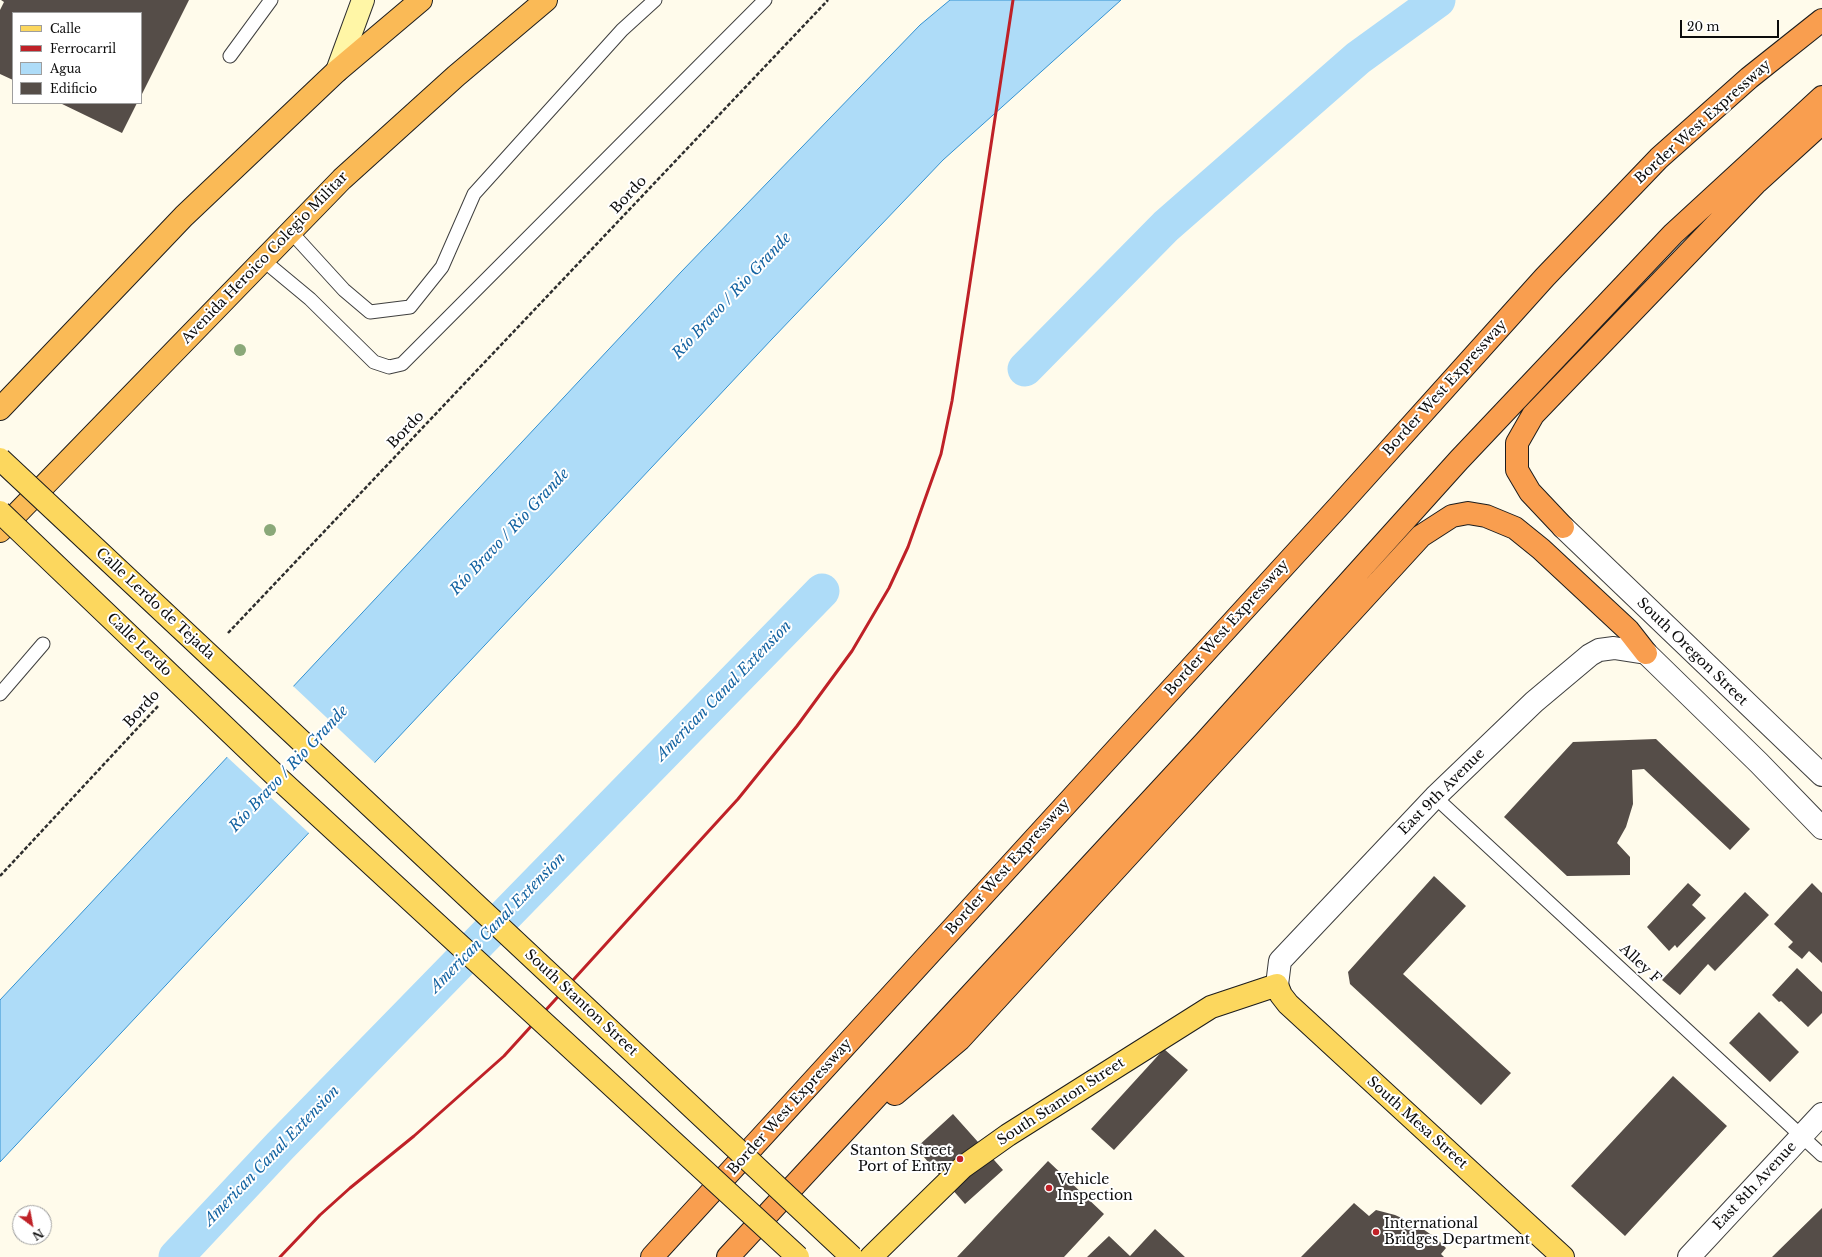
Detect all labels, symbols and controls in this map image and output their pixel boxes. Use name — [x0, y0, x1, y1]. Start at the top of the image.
legend — [12, 12, 142, 104]
scale bar — [1682, 12, 1781, 38]
text: 20 m — [1687, 19, 1719, 34]
text: Calle — [50, 21, 81, 36]
text: Ferrocarril — [50, 41, 116, 56]
street label: Border West Expressway — [1632, 56, 1774, 188]
text: Agua — [50, 61, 81, 76]
text: Edificio — [50, 81, 97, 96]
street label: Avenida Heroico Colegio Militar — [178, 169, 352, 347]
street label: Bordo — [607, 173, 651, 217]
water label: Río Bravo / Rio Grande — [669, 229, 795, 363]
street label: Border West Expressway — [1379, 317, 1511, 459]
street label: Bordo — [384, 408, 428, 452]
water label: Río Bravo / Rio Grande — [447, 465, 573, 599]
street label: Calle Lerdo de Tejada — [92, 545, 218, 663]
street label: Border West Expressway — [1161, 557, 1293, 699]
street label: South Oregon Street — [1633, 595, 1751, 709]
street label: Calle Lerdo — [103, 610, 175, 680]
water label: American Canal Extension — [652, 617, 796, 765]
street label: Bordo — [120, 687, 164, 731]
water label: Río Bravo / Rio Grande — [226, 702, 352, 836]
street label: East 9th Avenue — [1395, 745, 1489, 839]
street label: Border West Expressway — [942, 796, 1074, 938]
water label: American Canal Extension — [426, 849, 570, 997]
street label: Alley F — [1616, 941, 1664, 987]
street label: South Stanton Street — [521, 946, 641, 1060]
street label: Border West Expressway — [724, 1036, 856, 1178]
street label: South Stanton Street — [994, 1055, 1128, 1149]
street label: South Mesa Street — [1363, 1073, 1471, 1173]
water label: American Canal Extension — [200, 1082, 344, 1230]
street label: East 8th Avenue — [1710, 1138, 1800, 1234]
place label: Stanton Street Port of Entry — [850, 1143, 952, 1176]
marker: Stanton Street Port of Entry — [955, 1154, 965, 1164]
place label: Vehicle Inspection — [1057, 1172, 1133, 1204]
marker: Vehicle Inspection — [1044, 1183, 1054, 1193]
north arrow — [12, 1205, 52, 1245]
place label: International Bridges Department — [1384, 1216, 1530, 1248]
text: N — [30, 1226, 46, 1243]
marker: International Bridges Department — [1371, 1227, 1381, 1237]

